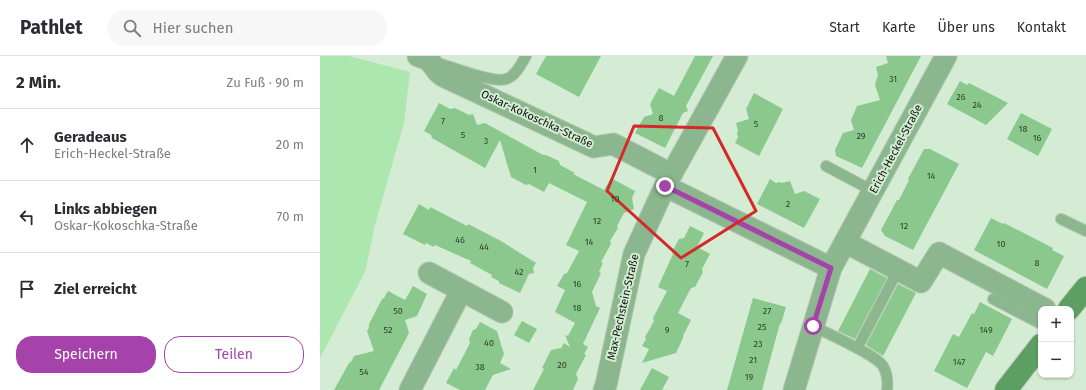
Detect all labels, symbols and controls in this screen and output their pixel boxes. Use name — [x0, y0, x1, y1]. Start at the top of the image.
search box — [107, 10, 387, 46]
text: Pathlet — [20, 16, 83, 39]
icon: search — [121, 17, 143, 39]
text: Hier suchen — [153, 19, 234, 37]
text: Start — [829, 19, 860, 36]
text: Karte — [882, 19, 916, 36]
text: Über uns — [938, 19, 995, 36]
text: Kontakt — [1017, 19, 1066, 36]
text: 2 Min. — [16, 72, 61, 93]
house number: 31 — [889, 74, 897, 84]
text: Zu Fuß · 90 m — [227, 75, 304, 90]
street label: Oskar-Kokoschka-Straße — [479, 87, 595, 151]
house number: 26 — [956, 92, 966, 102]
house number: 24 — [972, 100, 982, 110]
street label: Erich-Heckel-Straße — [867, 102, 925, 196]
house number: 8 — [659, 113, 664, 123]
house number: 7 — [441, 116, 445, 126]
house number: 5 — [754, 119, 759, 129]
house number: 18 — [1019, 124, 1027, 134]
text: Geradeaus — [54, 128, 127, 146]
house number: 5 — [461, 130, 466, 140]
house number: 29 — [856, 131, 866, 141]
house number: 16 — [1033, 133, 1042, 143]
icon: ahead — [16, 134, 38, 156]
house number: 3 — [484, 136, 488, 146]
text: 20 m — [276, 137, 304, 152]
text: Erich-Heckel-Straße — [54, 146, 171, 161]
house number: 1 — [533, 165, 537, 175]
house number: 14 — [927, 171, 936, 181]
route end — [656, 177, 674, 195]
house number: 10 — [611, 194, 619, 204]
house number: 2 — [786, 199, 790, 209]
text: Links abbiegen — [54, 200, 157, 218]
icon: left — [16, 206, 38, 228]
text: 70 m — [277, 209, 304, 224]
house number: 12 — [593, 216, 601, 226]
text: Oskar-Kokoschka-Straße — [54, 218, 198, 233]
house number: 12 — [900, 221, 908, 231]
house number: 46 — [455, 235, 465, 245]
house number: 14 — [585, 237, 594, 247]
house number: 10 — [997, 239, 1005, 249]
house number: 44 — [479, 242, 489, 252]
street label: Max-Pechstein-Straße — [604, 253, 642, 361]
house number: 8 — [1035, 258, 1040, 268]
house number: 7 — [685, 259, 689, 269]
house number: 42 — [514, 267, 524, 277]
icon: arrive — [16, 278, 38, 300]
house number: 16 — [573, 279, 582, 289]
text: Ziel erreicht — [54, 280, 137, 298]
house number: 18 — [573, 303, 581, 313]
house number: 50 — [393, 306, 403, 316]
house number: 27 — [763, 306, 771, 316]
map controls — [1038, 306, 1074, 378]
button: + — [1038, 306, 1074, 342]
route start — [804, 317, 822, 335]
house number: 25 — [758, 322, 767, 332]
house number: 52 — [384, 325, 392, 335]
house number: 9 — [665, 325, 670, 335]
house number: 149 — [979, 325, 993, 335]
button: Speichern — [16, 336, 156, 373]
button: Teilen — [164, 336, 304, 373]
house number: 40 — [484, 338, 494, 348]
house number: 23 — [754, 339, 762, 349]
button: − — [1038, 342, 1074, 378]
house number: 21 — [749, 355, 757, 365]
house number: 147 — [953, 357, 965, 367]
house number: 20 — [557, 360, 567, 370]
house number: 38 — [475, 362, 485, 372]
house number: 54 — [359, 367, 369, 377]
house number: 19 — [745, 372, 754, 382]

